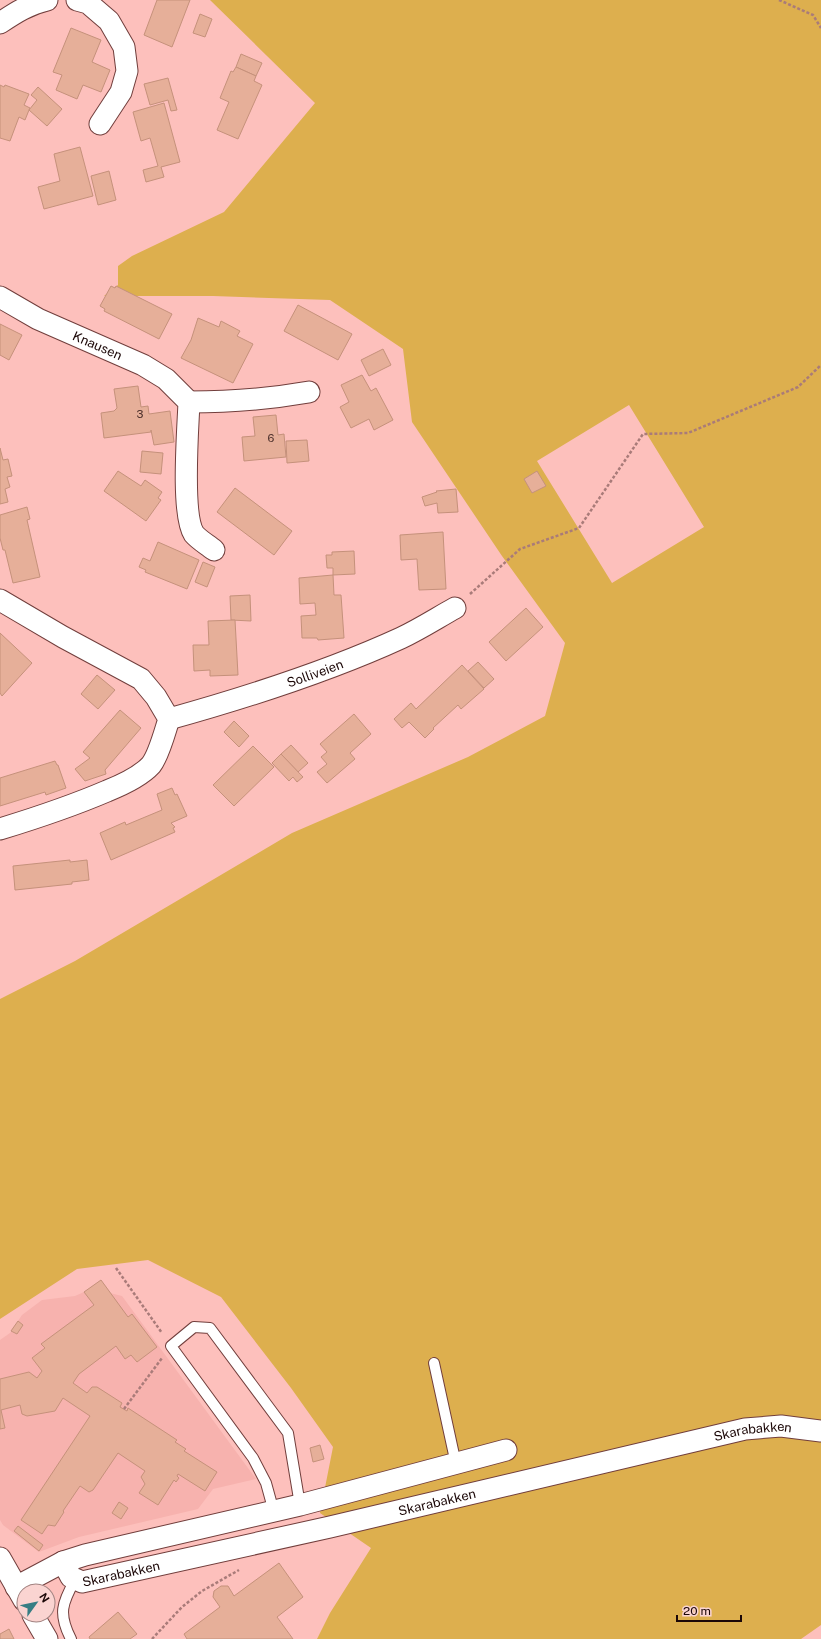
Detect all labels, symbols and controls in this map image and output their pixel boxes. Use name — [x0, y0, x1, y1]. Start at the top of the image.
street label: Knausen — [71, 328, 125, 363]
house number: 3 — [137, 408, 144, 420]
house number: 6 — [268, 432, 275, 444]
street label: Solliveien — [285, 656, 345, 690]
street label: Skarabakken — [712, 1418, 793, 1444]
street label: Skarabakken — [397, 1485, 477, 1518]
street label: Skarabakken — [81, 1557, 161, 1589]
north arrow — [16, 1583, 56, 1623]
text: N — [37, 1591, 52, 1604]
scale bar — [677, 1597, 741, 1623]
text: 20 m — [683, 1604, 711, 1618]

